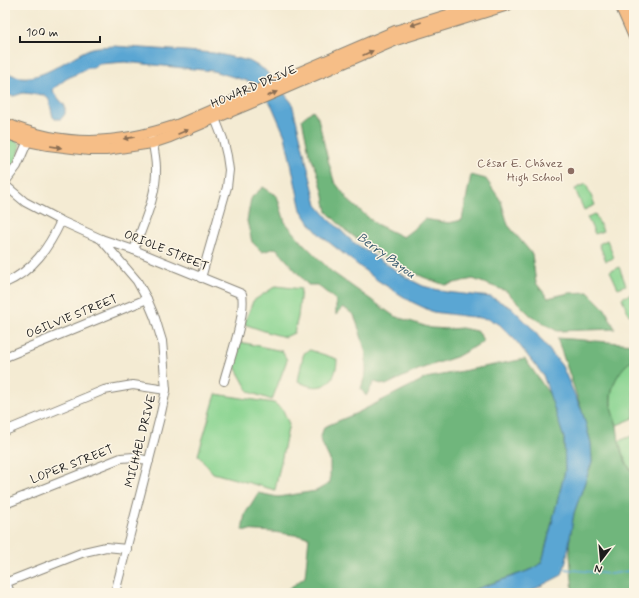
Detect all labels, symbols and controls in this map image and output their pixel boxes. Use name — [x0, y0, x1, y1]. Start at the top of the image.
scale bar — [20, 18, 100, 44]
one-way arrow — [409, 22, 421, 28]
text: 100 m — [26, 25, 58, 41]
one-way arrow — [363, 50, 374, 56]
street label: HOWARD DRIVE — [209, 61, 300, 112]
one-way arrow — [266, 91, 277, 97]
one-way arrow — [178, 128, 190, 134]
one-way arrow — [123, 136, 135, 142]
one-way arrow — [50, 144, 62, 150]
place label: César E. Chávez High School — [477, 156, 564, 187]
marker: César E. Chávez High School — [566, 166, 576, 176]
street label: ORIOLE STREET — [121, 227, 211, 275]
water label: Berry Bayou — [353, 229, 419, 283]
street label: OGILVIE STREET — [24, 291, 120, 343]
street label: MICHAEL DRIVE — [122, 392, 160, 489]
street label: LOPER STREET — [28, 442, 116, 488]
north arrow — [581, 540, 621, 580]
text: N — [593, 561, 604, 576]

